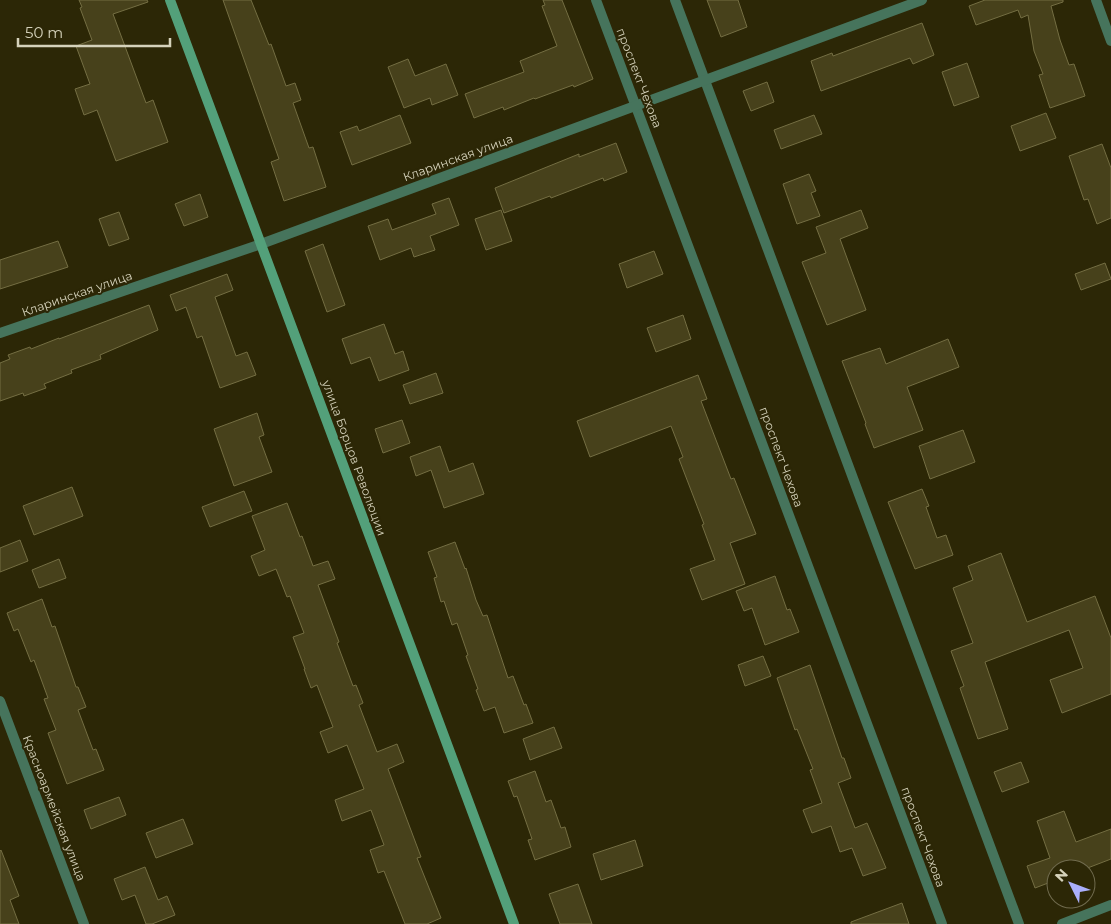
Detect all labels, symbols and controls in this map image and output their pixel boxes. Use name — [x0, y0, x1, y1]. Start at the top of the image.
scale bar — [18, 15, 170, 47]
text: 50 m — [25, 23, 63, 42]
street label: проспект Чехова — [614, 26, 665, 130]
street label: Кларинская улица — [401, 131, 515, 184]
street label: Кларинская улица — [20, 268, 134, 319]
street label: улица Борцов Революции — [319, 377, 390, 538]
street label: проспект Чехова — [756, 405, 807, 509]
street label: Красноармейская улица — [20, 733, 89, 883]
street label: проспект Чехова — [898, 785, 949, 889]
north arrow — [1046, 859, 1096, 909]
text: N — [1051, 865, 1072, 886]

